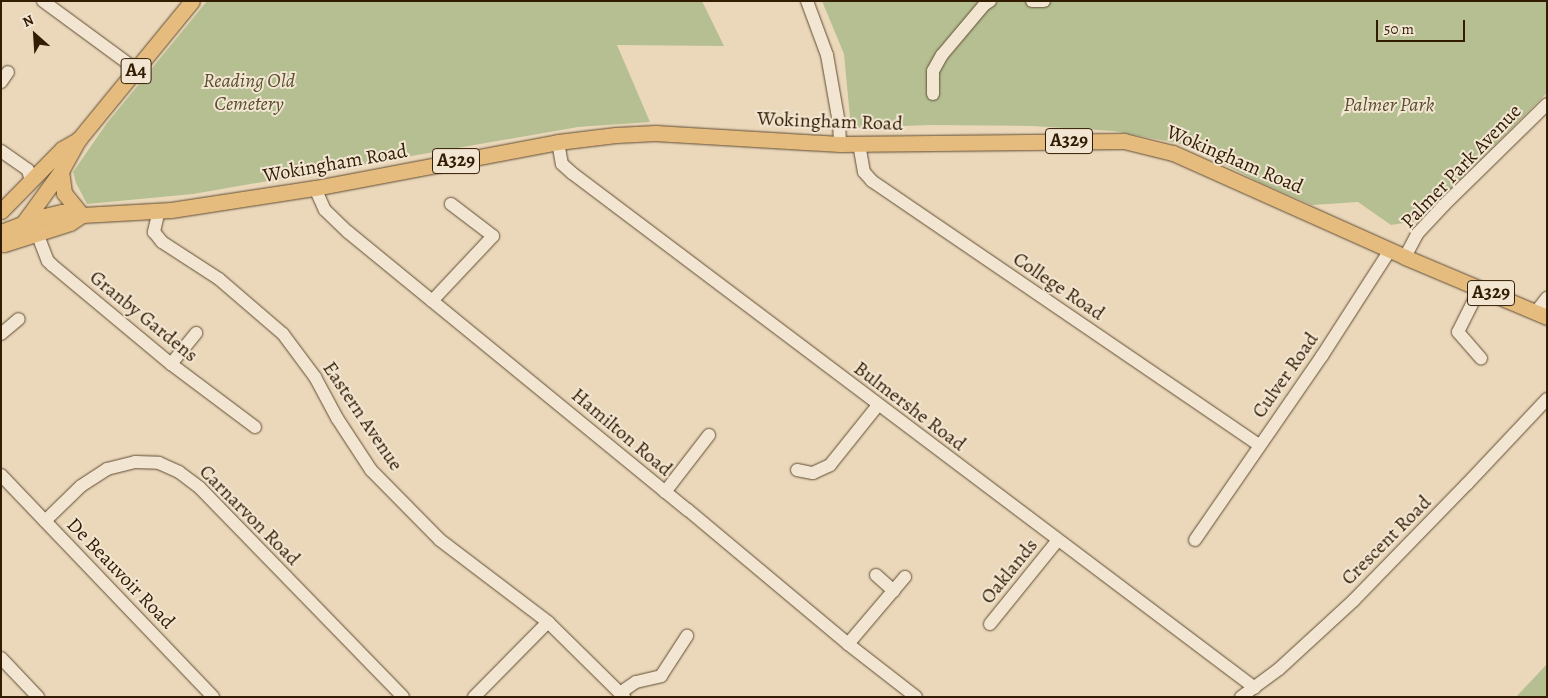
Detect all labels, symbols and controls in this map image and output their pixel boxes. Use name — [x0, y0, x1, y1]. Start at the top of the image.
north arrow — [10, 10, 60, 60]
text: N — [19, 10, 37, 32]
scale bar — [1378, 10, 1467, 42]
text: 50 m — [1384, 19, 1414, 39]
road number: A4 — [120, 54, 152, 88]
park label: Reading Old Cemetery — [203, 69, 295, 116]
park label: Palmer Park — [1344, 92, 1434, 116]
street label: Palmer Park Avenue — [1396, 99, 1526, 233]
street label: Wokingham Road — [757, 106, 903, 136]
street label: Wokingham Road — [1163, 119, 1307, 199]
road number: A329 — [1044, 124, 1094, 158]
street label: Wokingham Road — [261, 139, 409, 187]
road number: A329 — [431, 144, 481, 178]
street label: College Road — [1009, 247, 1109, 325]
street label: Granby Gardens — [85, 265, 203, 367]
road number: A329 — [1466, 276, 1516, 310]
street label: Culver Road — [1247, 328, 1323, 422]
street label: Bulmershe Road — [849, 356, 971, 456]
street label: Eastern Avenue — [318, 357, 408, 475]
street label: Hamilton Road — [567, 383, 677, 481]
street label: Carnarvon Road — [195, 460, 305, 570]
street label: Crescent Road — [1336, 490, 1436, 590]
street label: De Beauvoir Road — [62, 512, 180, 634]
street label: Oaklands — [975, 534, 1043, 608]

